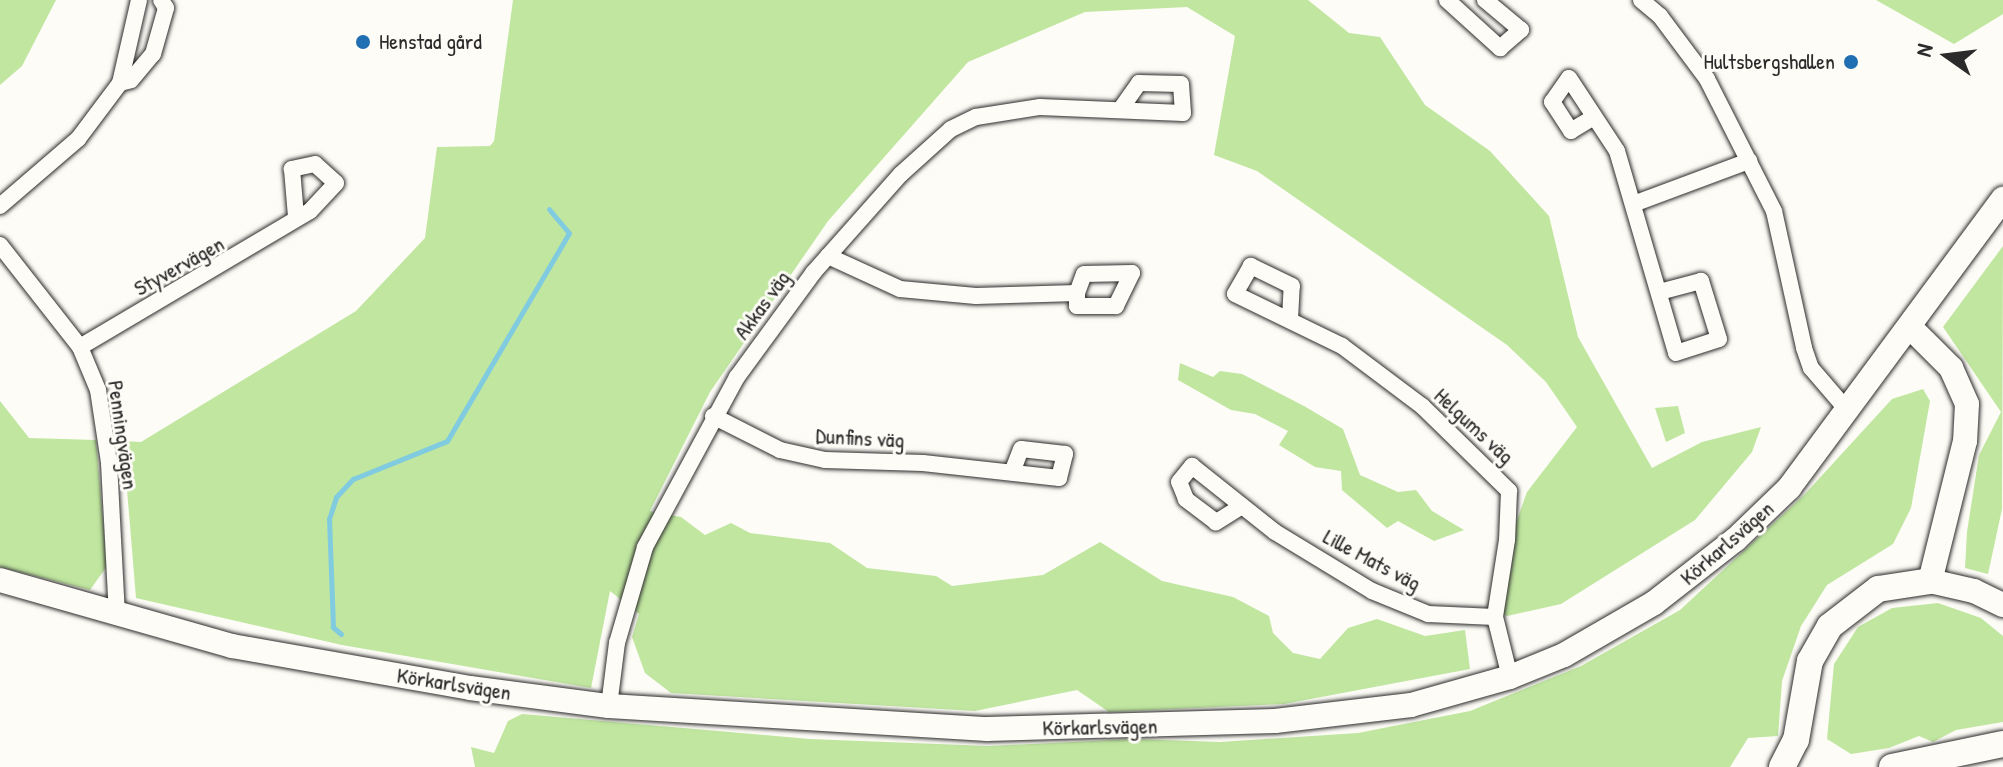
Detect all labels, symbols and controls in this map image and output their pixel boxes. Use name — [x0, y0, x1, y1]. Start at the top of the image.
north arrow — [1907, 16, 1987, 96]
place label: Henstad gård — [379, 29, 482, 55]
marker: Henstad gård — [354, 33, 372, 51]
text: N — [1908, 41, 1940, 60]
place label: Hultsbergshallen — [1703, 49, 1835, 75]
marker: Hultsbergshallen — [1842, 53, 1860, 71]
street label: Styvervägen — [129, 230, 229, 302]
street label: Akkas väg — [728, 266, 796, 344]
street label: Penningvägen — [102, 379, 144, 491]
street label: Helgums väg — [1429, 383, 1519, 469]
street label: Dunfins väg — [815, 422, 905, 454]
street label: Körkarlsvägen — [1675, 495, 1779, 591]
street label: Lille Mats väg — [1319, 523, 1425, 597]
street label: Körkarlsvägen — [395, 662, 513, 706]
street label: Körkarlsvägen — [1042, 713, 1158, 741]

